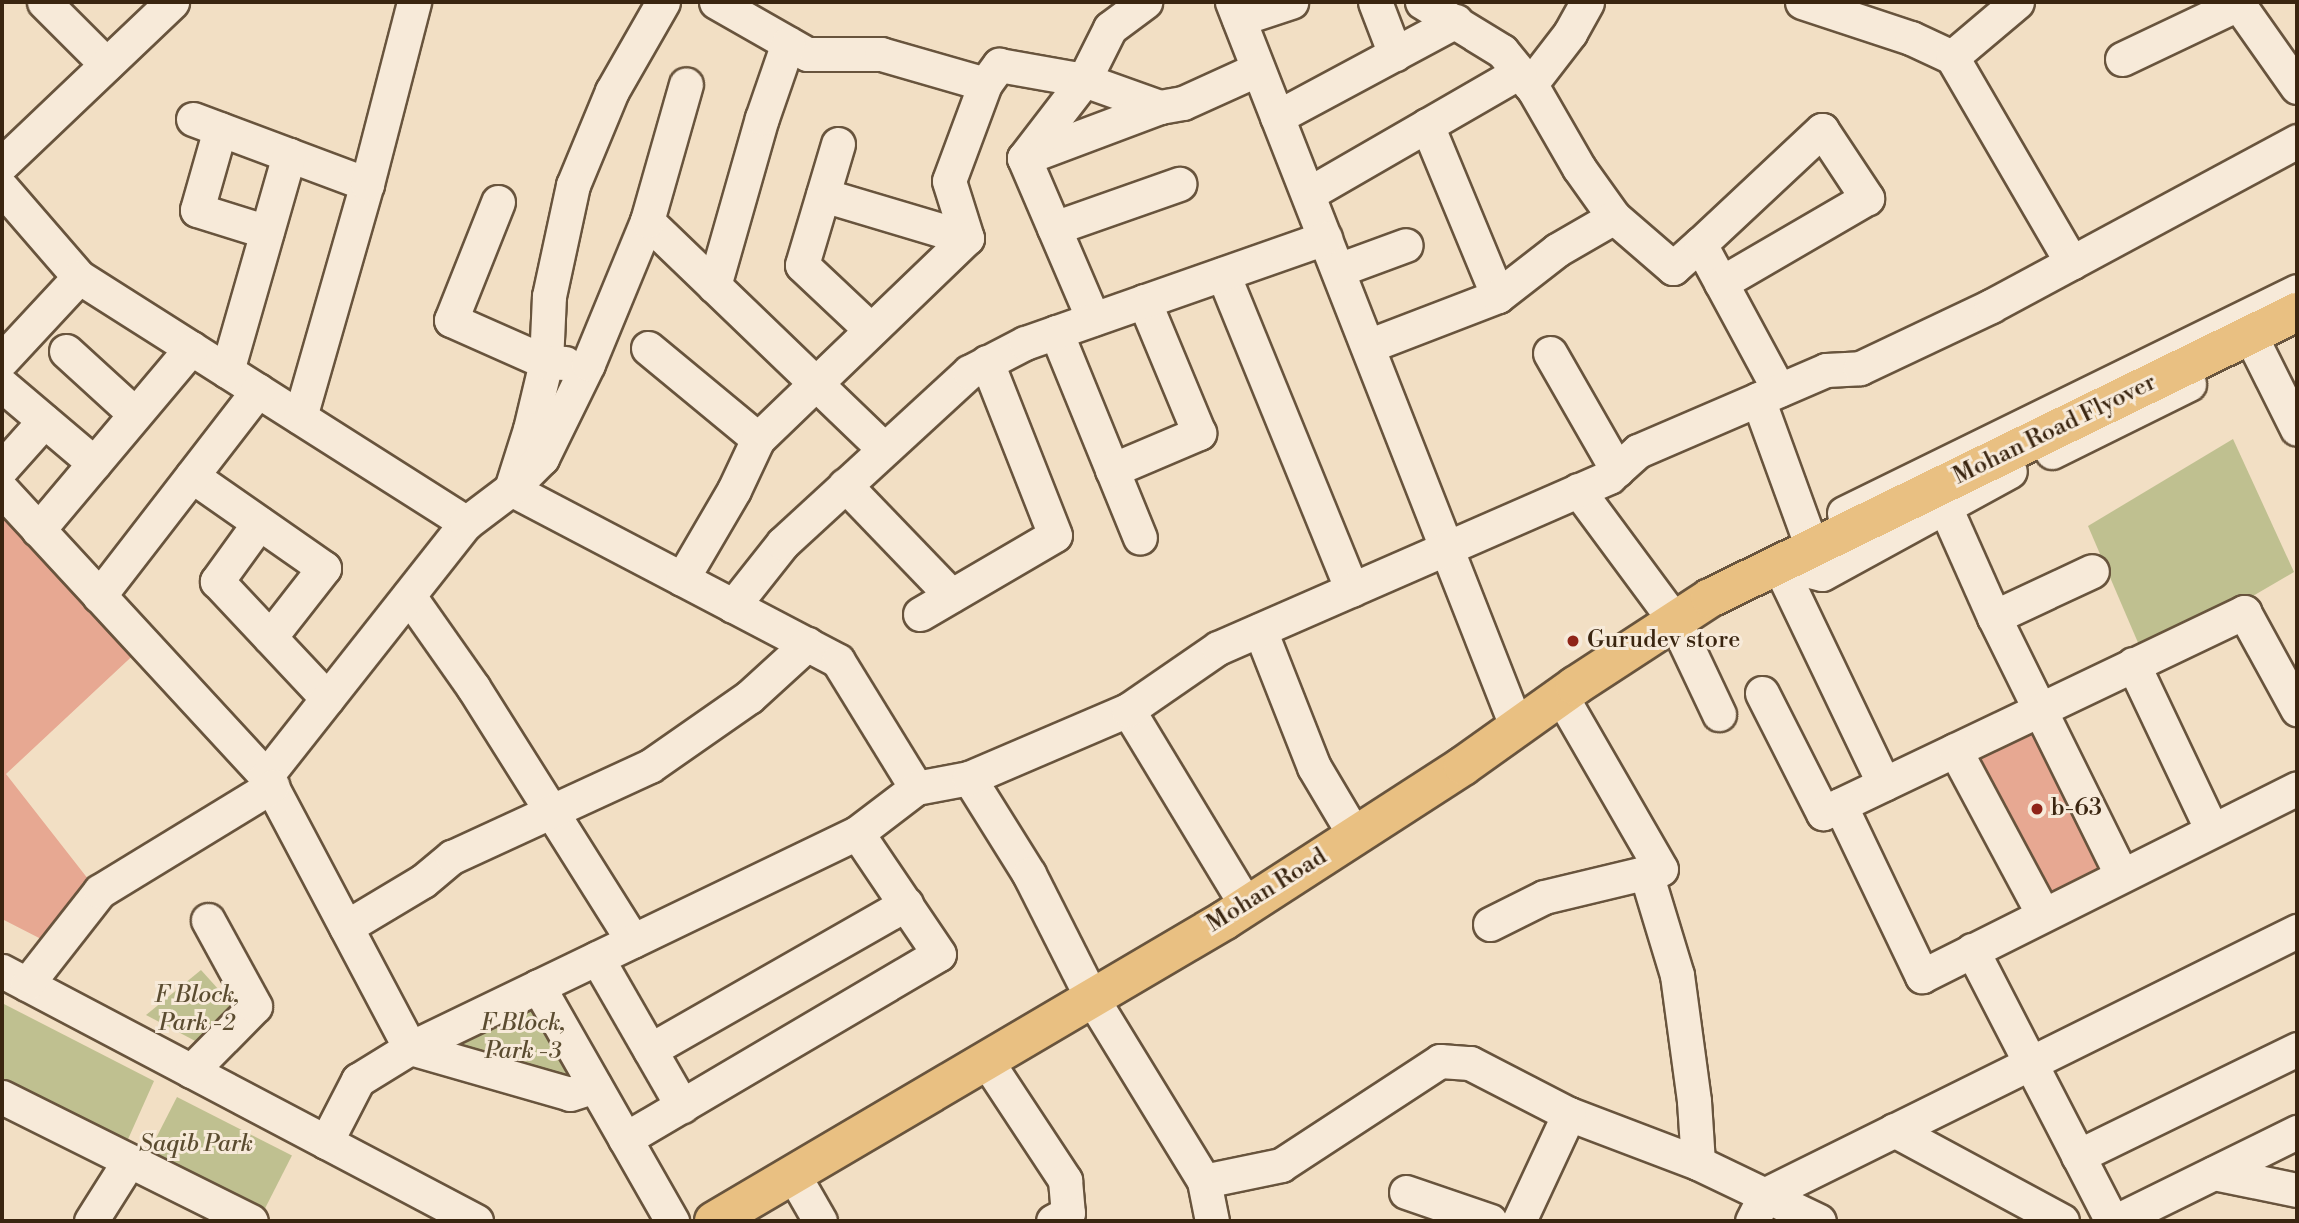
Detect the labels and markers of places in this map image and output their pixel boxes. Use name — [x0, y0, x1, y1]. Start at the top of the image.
place label: Gurudev store — [1587, 627, 1740, 655]
marker: Gurudev store — [1565, 633, 1581, 649]
place label: b-63 — [2051, 795, 2102, 823]
marker: b-63 — [2029, 801, 2045, 817]

